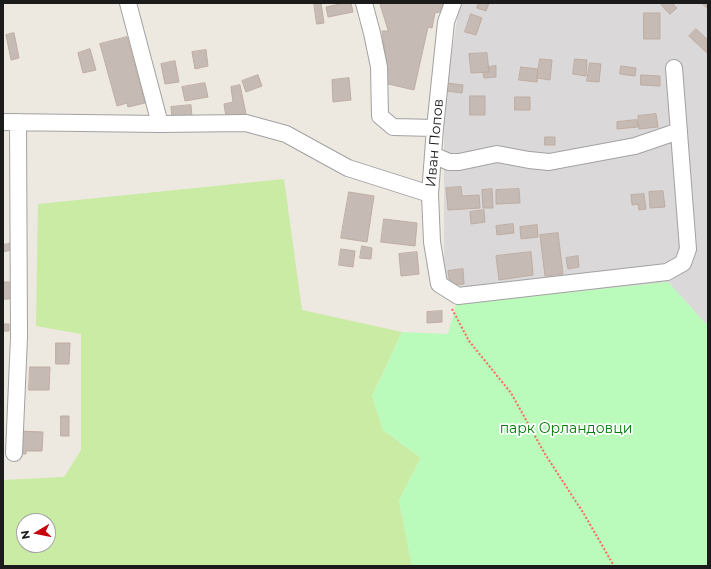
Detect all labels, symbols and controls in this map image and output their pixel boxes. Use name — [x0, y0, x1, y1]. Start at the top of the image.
street label: Иван Попов — [423, 98, 447, 188]
park label: парк Орландовци — [500, 421, 632, 437]
north arrow — [16, 513, 56, 553]
text: N — [18, 529, 33, 541]

